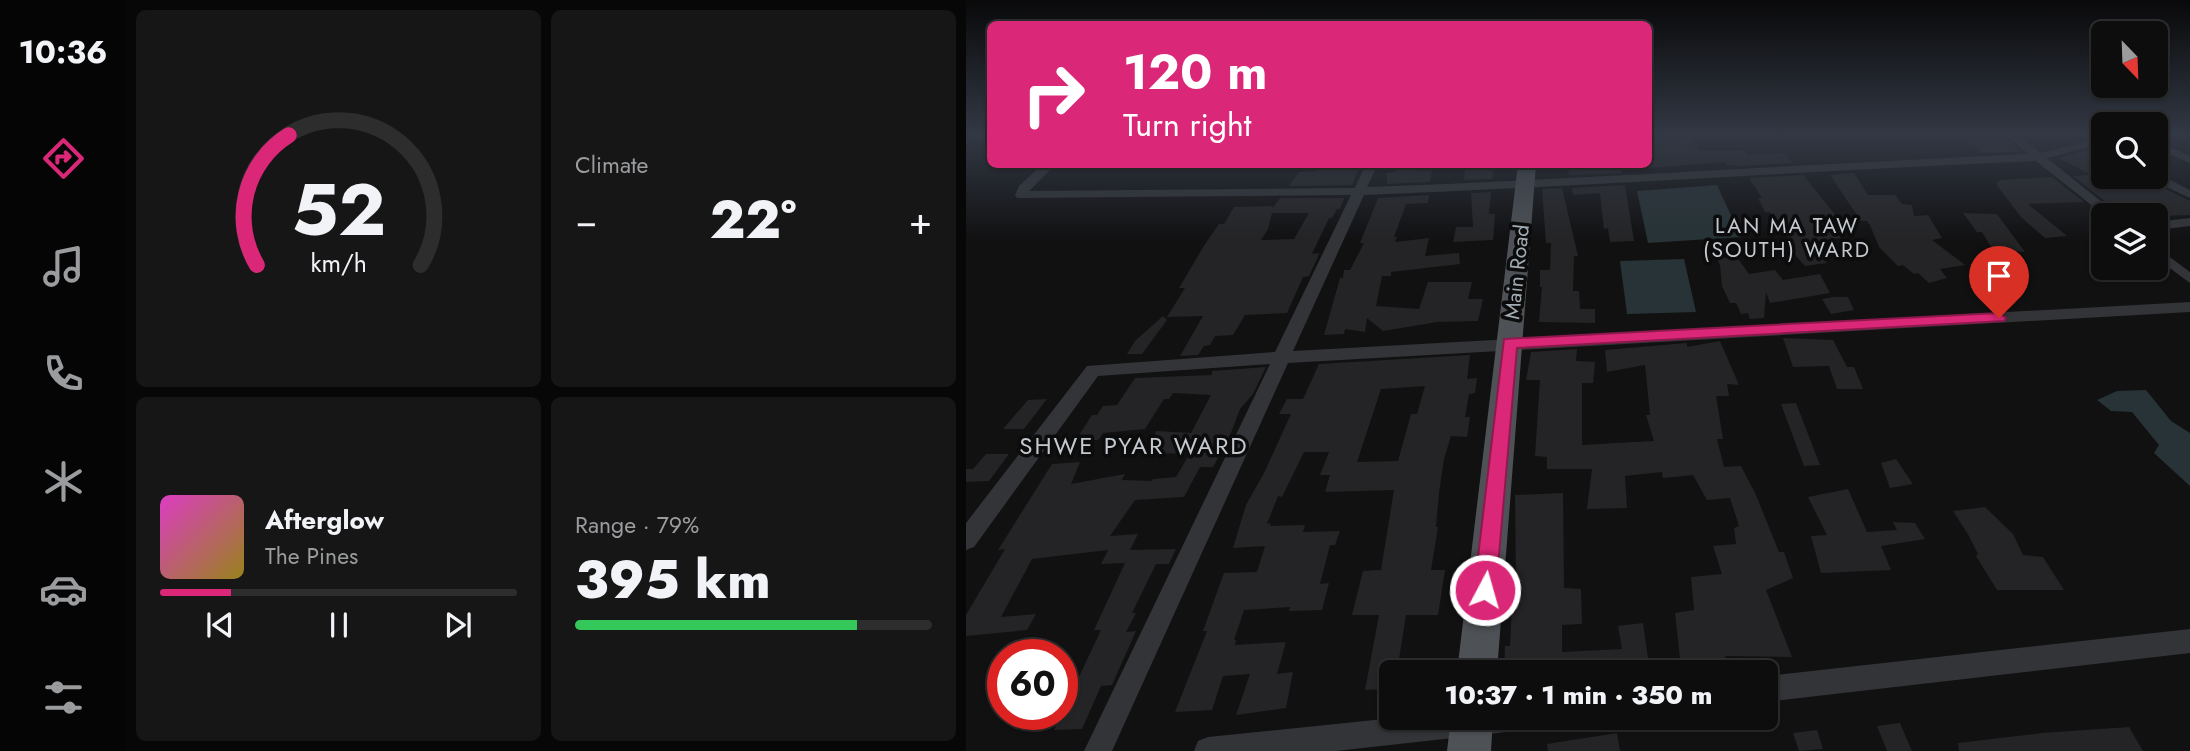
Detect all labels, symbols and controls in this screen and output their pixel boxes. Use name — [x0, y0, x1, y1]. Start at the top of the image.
north arrow — [2091, 21, 2168, 98]
map controls — [2091, 21, 2168, 280]
text: 10:36 — [18, 29, 108, 75]
text: 120 m — [1123, 37, 1267, 107]
icon: right — [1008, 49, 1099, 140]
text: Turn right — [1123, 102, 1252, 148]
button: search — [2091, 112, 2168, 189]
icon: directions — [39, 134, 88, 183]
text: Climate — [575, 148, 648, 182]
text: 52 — [291, 157, 386, 262]
text: 22° — [710, 182, 796, 258]
text: − — [575, 193, 597, 248]
text: + — [909, 193, 932, 248]
button: layers — [2091, 203, 2168, 280]
district label: LAN MA TAW (SOUTH) WARD — [1703, 211, 1871, 265]
street label: Main Road — [1497, 223, 1537, 321]
icon: music — [39, 242, 88, 291]
text: km/h — [310, 244, 367, 280]
pin — [1969, 246, 2029, 318]
icon: arrive — [1980, 257, 2018, 295]
icon: phone — [39, 349, 88, 398]
district label: SHWE PYAR WARD — [1019, 428, 1249, 463]
icon: climate — [39, 457, 88, 506]
text: Afterglow — [265, 501, 384, 539]
text: Range · 79% — [575, 508, 699, 542]
text: The Pines — [265, 539, 358, 573]
text: 395 km — [575, 542, 770, 618]
position arrow — [1448, 553, 1522, 627]
icon: car — [39, 565, 88, 614]
icon: previous — [201, 606, 239, 644]
icon: pause — [320, 606, 358, 644]
icon: next — [439, 606, 477, 644]
speed limit sign: 60 — [987, 639, 1078, 730]
icon: filters — [39, 673, 88, 722]
text: 10:37 · 1 min · 350 m — [1445, 676, 1712, 714]

